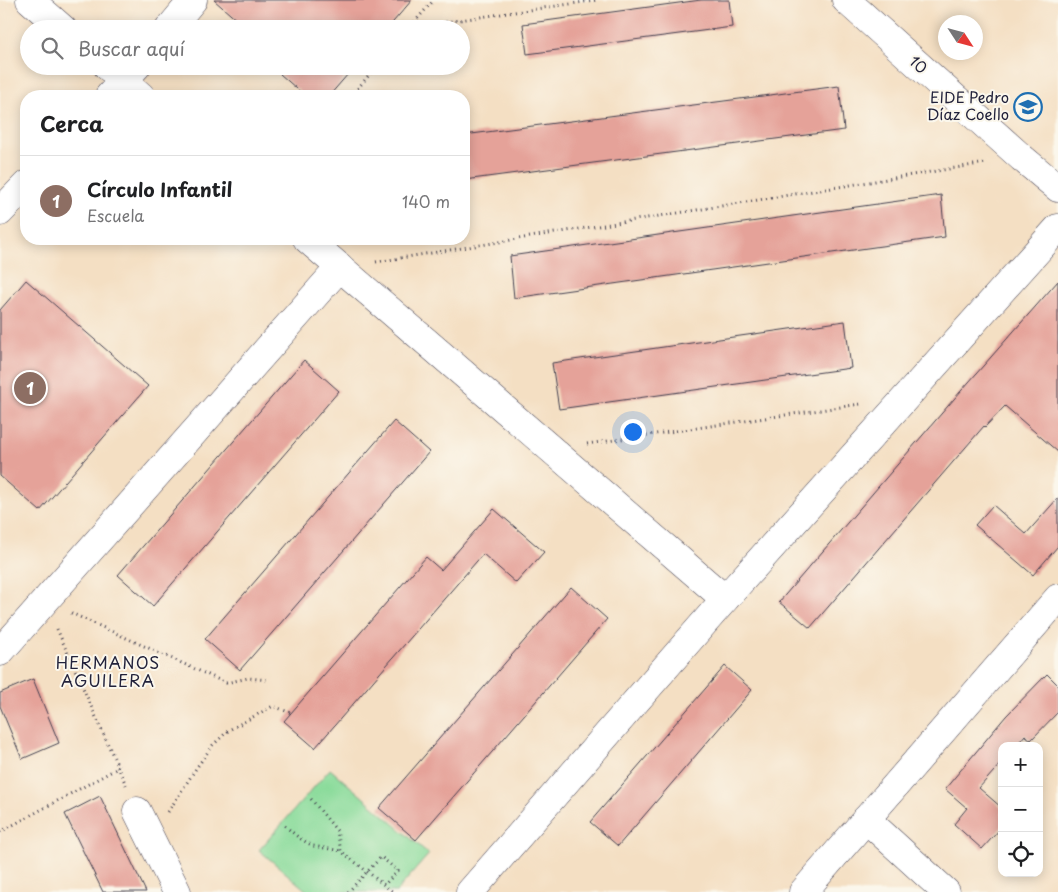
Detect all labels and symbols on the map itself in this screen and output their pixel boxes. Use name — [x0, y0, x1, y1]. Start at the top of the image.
north arrow — [938, 15, 983, 60]
street label: 10 — [905, 49, 933, 78]
place label: EIDE Pedro Díaz Coello — [927, 85, 1009, 125]
school or university icon: EIDE Pedro Díaz Coello — [1013, 92, 1043, 122]
pin: 1 — [14, 369, 46, 407]
your location — [620, 419, 646, 445]
district label: HERMANOS AGUILERA — [56, 650, 160, 692]

